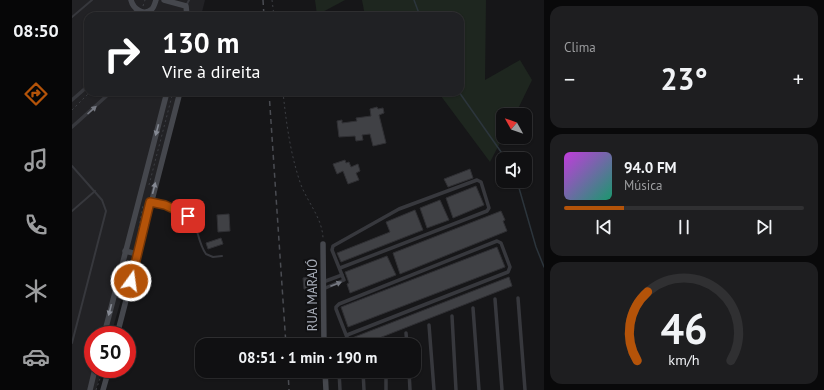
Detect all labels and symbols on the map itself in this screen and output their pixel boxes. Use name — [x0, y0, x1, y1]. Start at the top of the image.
one-way arrow — [86, 105, 97, 114]
north arrow — [496, 108, 532, 144]
one-way arrow — [154, 124, 160, 136]
one-way arrow — [151, 182, 157, 194]
pin — [171, 199, 205, 233]
street label: RUA MARAJÓ — [304, 259, 321, 331]
position arrow — [110, 260, 152, 302]
one-way arrow — [331, 280, 343, 286]
one-way arrow — [107, 303, 113, 316]
speed limit sign: 50 — [84, 326, 136, 378]

